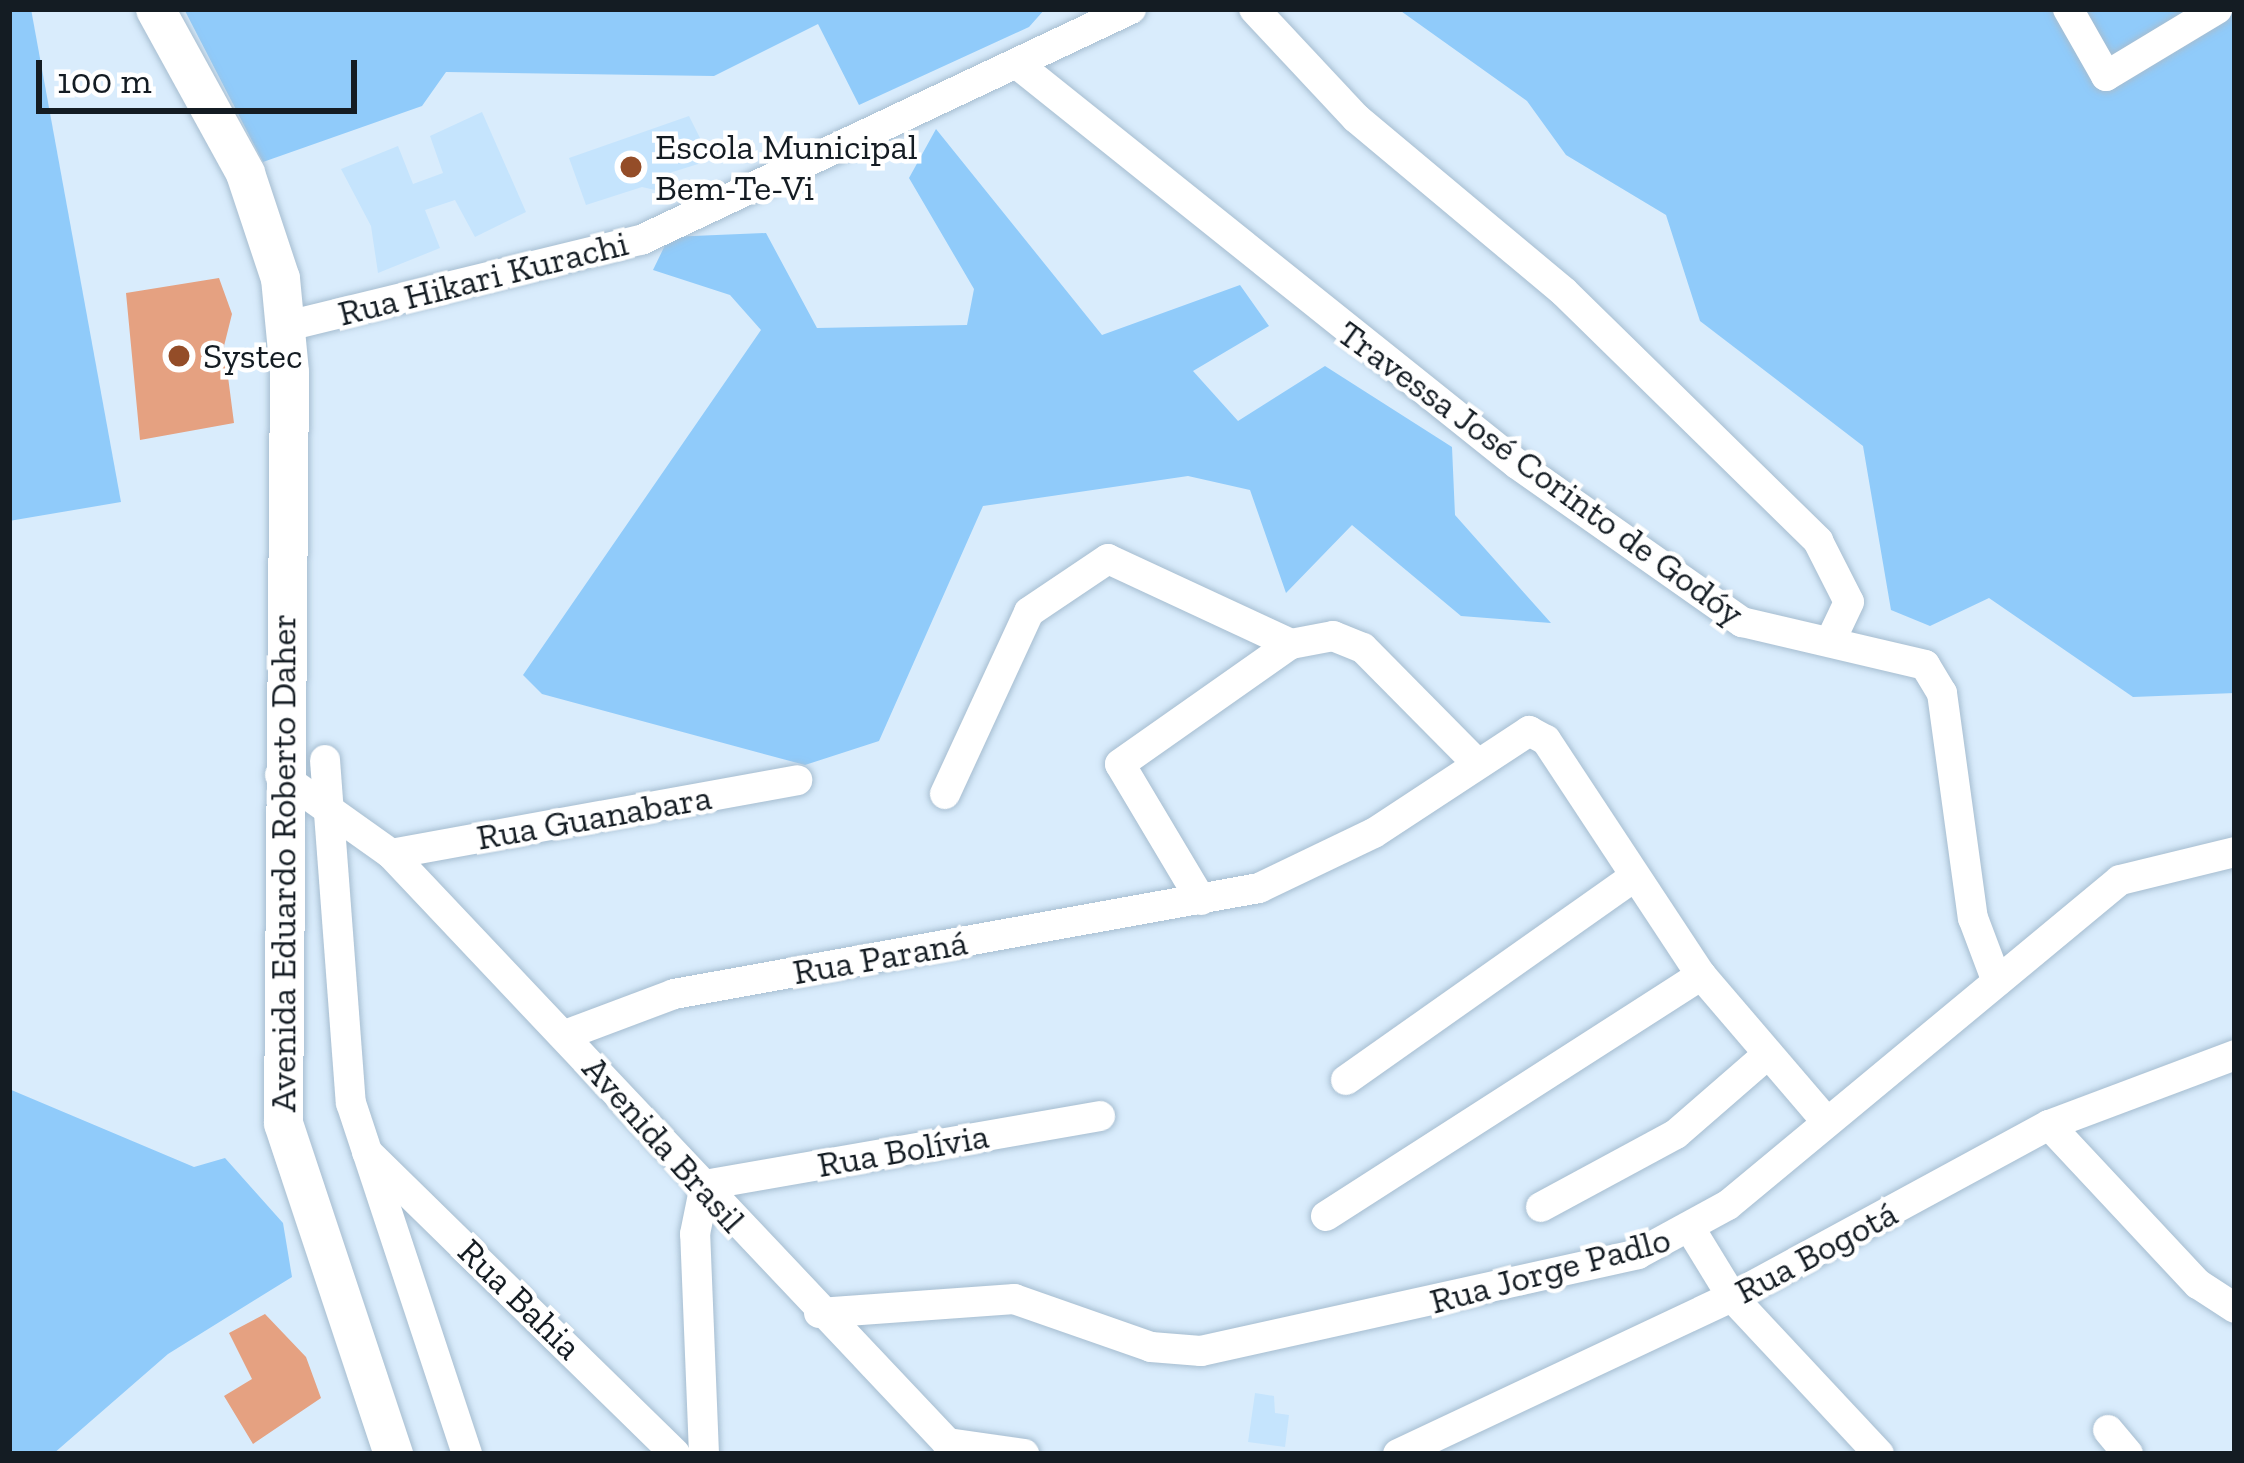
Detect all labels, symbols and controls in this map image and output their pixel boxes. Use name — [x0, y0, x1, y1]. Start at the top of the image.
scale bar — [42, 36, 363, 110]
text: 100 m — [57, 59, 152, 102]
place label: Escola Municipal Bem-Te-Vi — [655, 124, 918, 209]
marker: Escola Municipal Bem-Te-Vi — [618, 154, 644, 180]
street label: Rua Hikari Kurachi — [334, 221, 632, 335]
street label: Travessa José Corinto de Godóy — [1329, 311, 1753, 635]
place label: Systec — [203, 334, 303, 378]
marker: Systec — [166, 343, 192, 369]
street label: Avenida Eduardo Roberto Daher — [261, 614, 305, 1112]
street label: Rua Guanabara — [473, 775, 715, 859]
street label: Rua Paraná — [789, 920, 971, 994]
street label: Avenida Brasil — [574, 1047, 754, 1241]
street label: Rua Bolívia — [814, 1114, 992, 1186]
street label: Rua Bogotá — [1728, 1191, 1904, 1313]
street label: Rua Jorge Padlo — [1425, 1217, 1675, 1323]
street label: Rua Bahia — [449, 1230, 591, 1368]

